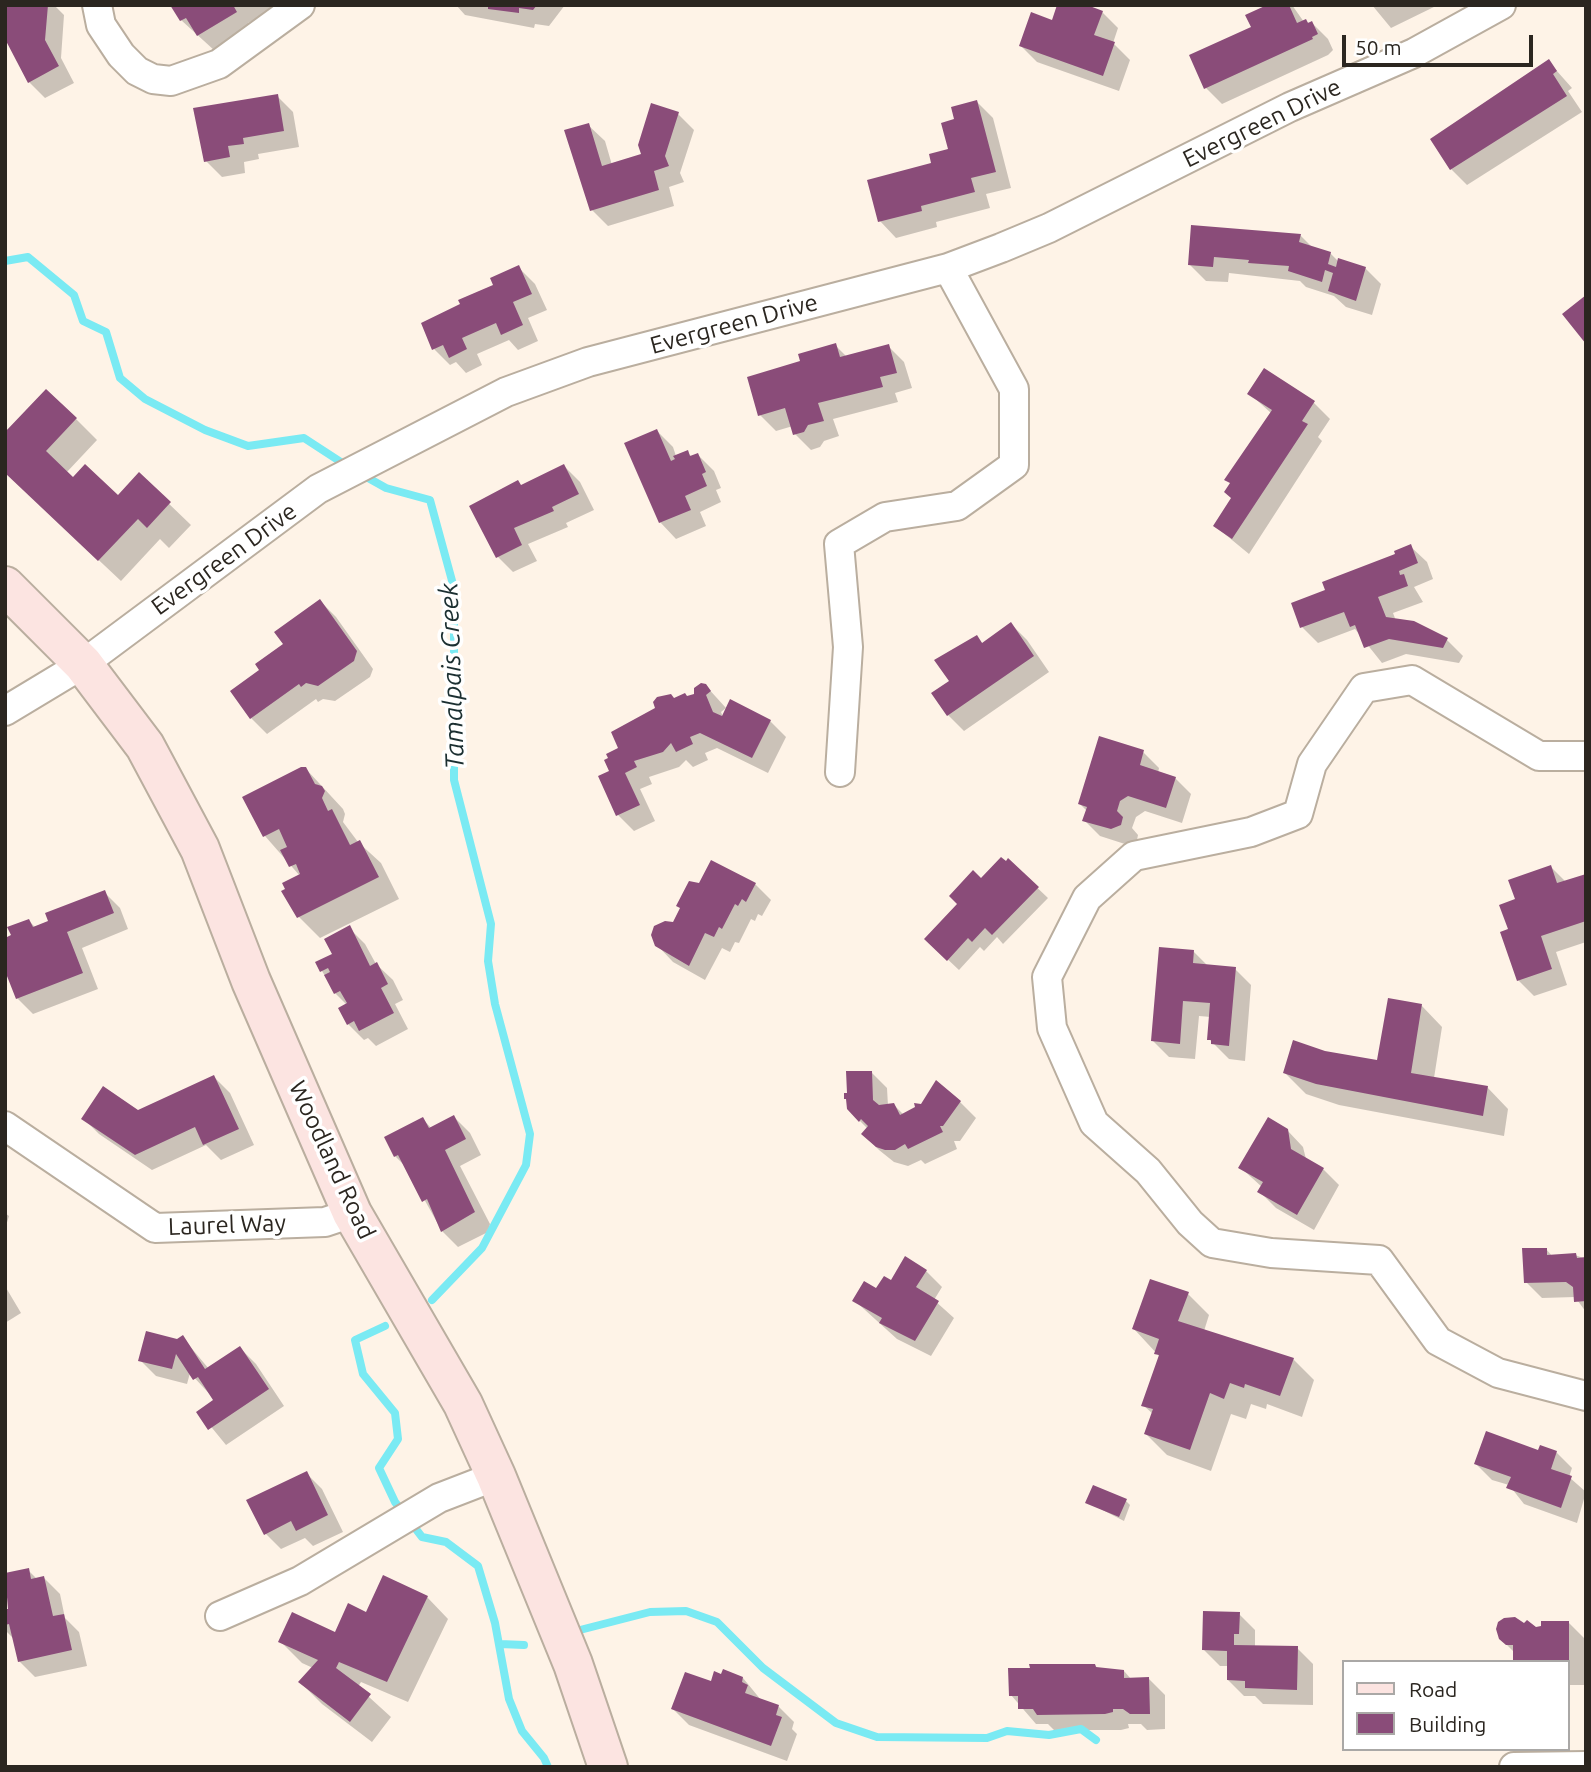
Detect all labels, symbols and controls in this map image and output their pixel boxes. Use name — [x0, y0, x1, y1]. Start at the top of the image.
scale bar — [1346, 21, 1537, 65]
text: 50 m — [1355, 35, 1402, 59]
street label: Evergreen Drive — [1178, 72, 1346, 174]
street label: Evergreen Drive — [647, 288, 821, 360]
street label: Evergreen Drive — [146, 497, 302, 621]
water label: Tamalpais Creek — [433, 582, 471, 770]
street label: Woodland Road — [283, 1076, 381, 1244]
street label: Laurel Way — [168, 1209, 286, 1241]
legend — [1342, 1660, 1570, 1751]
text: Road — [1409, 1677, 1457, 1701]
text: Building — [1409, 1712, 1486, 1736]

